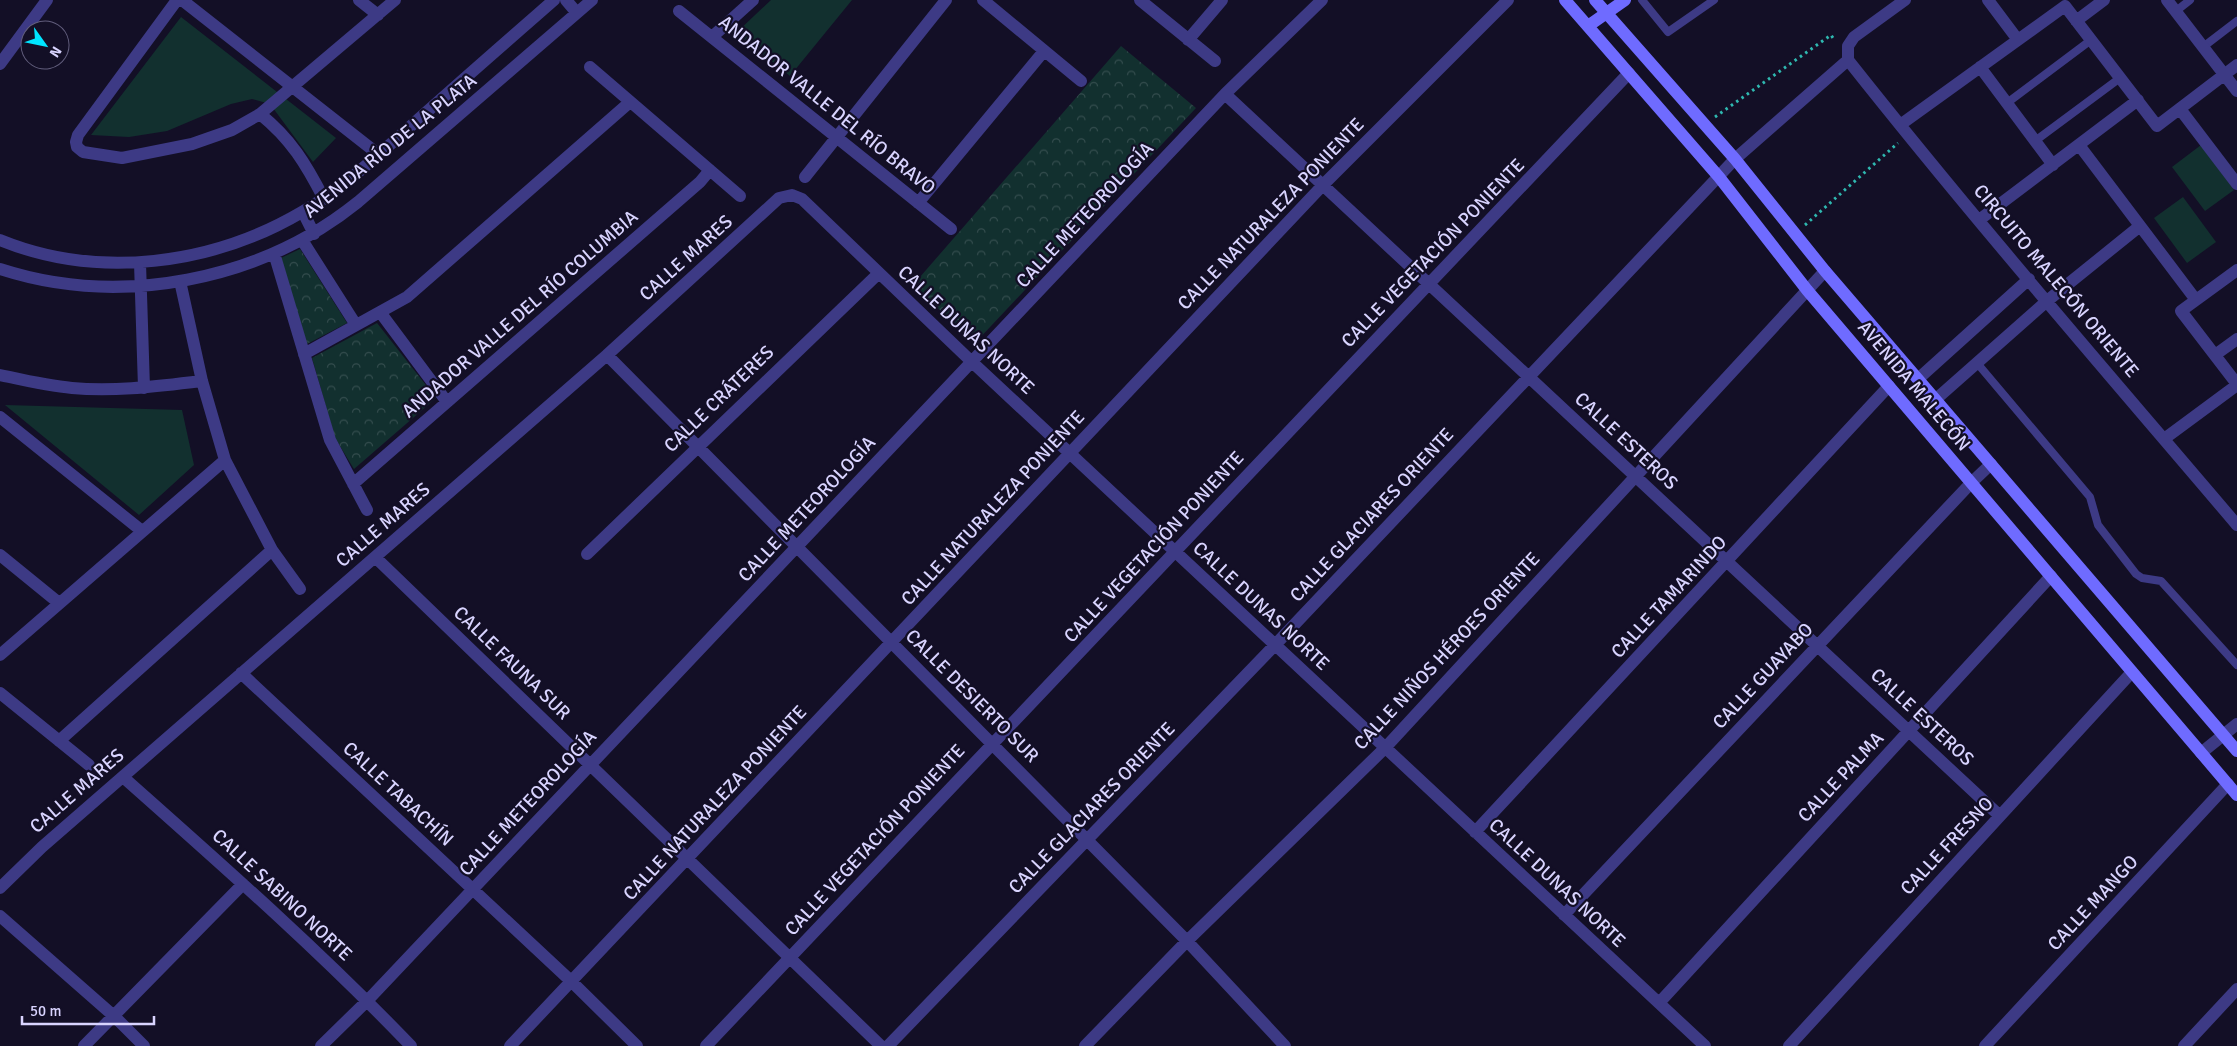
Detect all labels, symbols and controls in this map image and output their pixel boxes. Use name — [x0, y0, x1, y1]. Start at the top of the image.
street label: ANDADOR VALLE DEL RÍO BRAVO — [714, 10, 940, 200]
north arrow — [20, 20, 70, 70]
text: N — [46, 43, 65, 61]
street label: AVENIDA RÍO DE LA PLATA — [299, 69, 482, 223]
street label: CALLE NATURALEZA PONIENTE — [1173, 113, 1369, 315]
street label: CALLE METEOROLOGÍA — [1011, 137, 1159, 293]
street label: CALLE VEGETACIÓN PONIENTE — [1336, 153, 1530, 353]
street label: CIRCUITO MALECÓN ORIENTE — [1968, 179, 2144, 383]
street label: ANDADOR VALLE DEL RÍO COLUMBIA — [397, 205, 643, 423]
street label: CALLE MARES — [634, 210, 738, 306]
street label: CALLE DUNAS NORTE — [893, 260, 1039, 400]
street label: AVENIDA MALECÓN — [1853, 316, 1975, 456]
street label: CALLE CRÁTERES — [659, 340, 779, 458]
street label: CALLE ESTEROS — [1569, 387, 1683, 495]
street label: CALLE NATURALEZA PONIENTE — [896, 405, 1090, 611]
street label: CALLE GLACIARES ORIENTE — [1285, 423, 1459, 607]
street label: CALLE METEOROLOGÍA — [733, 431, 881, 587]
street label: CALLE VEGETACIÓN PONIENTE — [1059, 446, 1249, 648]
street label: CALLE MARES — [331, 478, 435, 572]
street label: CALLE TAMARINDO — [1606, 531, 1732, 663]
street label: CALLE DUNAS NORTE — [1188, 536, 1334, 676]
street label: CALLE NIÑOS HÉROES ORIENTE — [1349, 547, 1545, 755]
street label: CALLE FAUNA SUR — [448, 601, 576, 725]
street label: CALLE GUAYABO — [1708, 618, 1818, 734]
street label: CALLE DESIERTO SUR — [900, 624, 1044, 768]
street label: CALLE ESTEROS — [1865, 663, 1979, 771]
street label: CALLE NATURALEZA PONIENTE — [618, 700, 812, 906]
street label: CALLE GLACIARES ORIENTE — [1004, 717, 1180, 899]
street label: CALLE METEOROLOGÍA — [454, 725, 602, 881]
street label: CALLE PALMA — [1793, 726, 1889, 827]
street label: CALLE TABACHÍN — [338, 736, 458, 852]
street label: CALLE VEGETACIÓN PONIENTE — [780, 739, 970, 941]
street label: CALLE MARES — [25, 744, 129, 838]
street label: CALLE FRESNO — [1895, 792, 1999, 900]
street label: CALLE DUNAS NORTE — [1484, 813, 1630, 953]
street label: CALLE SABINO NORTE — [207, 824, 357, 966]
street label: CALLE MANGO — [2043, 850, 2143, 956]
scale bar — [22, 994, 155, 1026]
text: 50 m — [30, 1002, 61, 1020]

